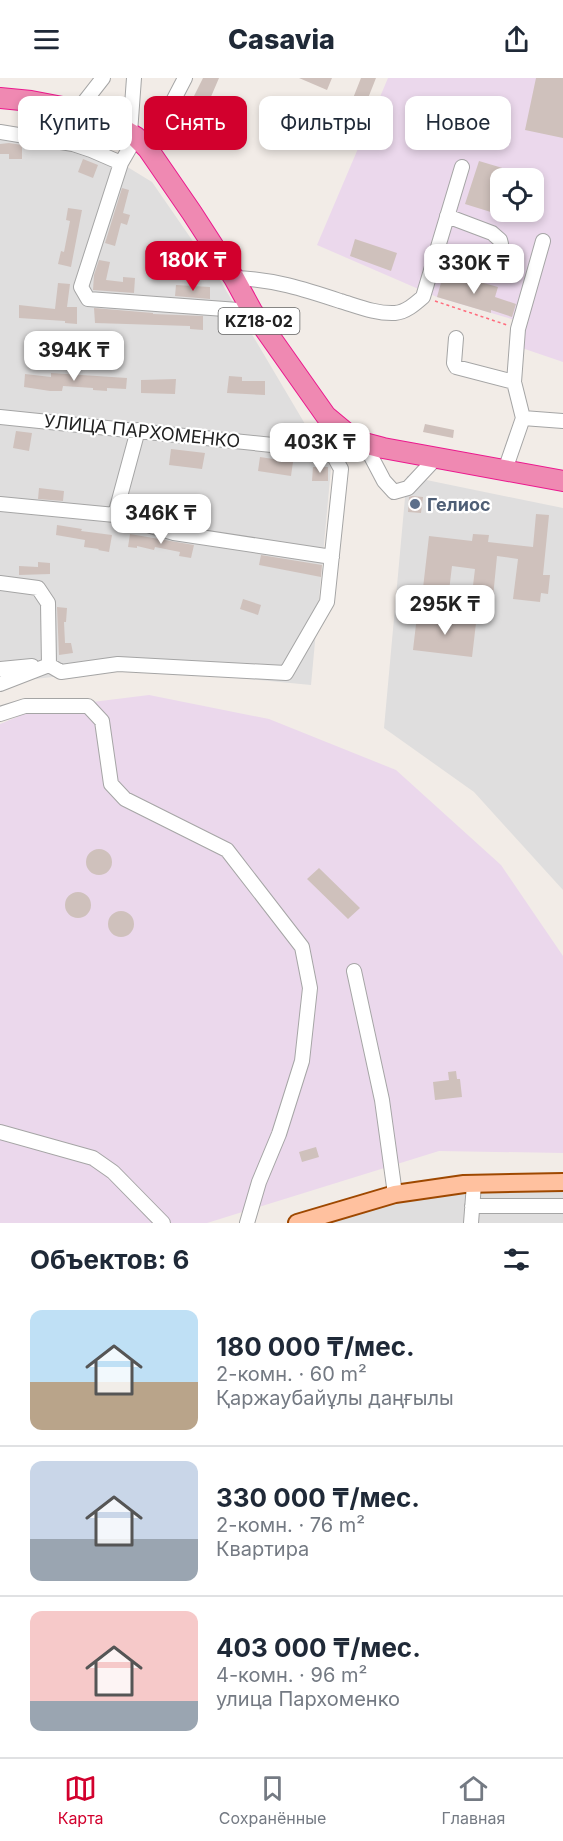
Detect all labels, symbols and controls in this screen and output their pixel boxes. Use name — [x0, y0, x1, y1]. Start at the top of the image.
icon: menu — [30, 23, 63, 56]
text: Casavia — [228, 23, 335, 56]
icon: share — [500, 23, 533, 56]
chip: Купить — [18, 96, 132, 150]
chip: Снять — [144, 96, 247, 150]
chip: Фильтры — [259, 96, 393, 150]
chip: Новое — [405, 96, 511, 150]
map controls — [490, 168, 544, 222]
button: locate — [490, 168, 544, 222]
pin: 180K ₸ — [144, 241, 242, 292]
pin: 330K ₸ — [425, 244, 523, 295]
text: 180K ₸ — [159, 248, 227, 272]
text: 330K ₸ — [438, 251, 510, 275]
road number: KZ18-02 — [218, 308, 300, 334]
pin: 394K ₸ — [25, 331, 123, 382]
text: 394K ₸ — [38, 338, 110, 362]
street label: УЛИЦА ПАРХОМЕНКО — [43, 410, 241, 452]
pin: 403K ₸ — [271, 423, 369, 474]
text: 403K ₸ — [284, 430, 356, 454]
pin: 346K ₸ — [112, 494, 210, 545]
place label: Гелиос — [427, 494, 491, 515]
marker: Гелиос — [408, 497, 422, 511]
text: 346K ₸ — [125, 501, 197, 525]
pin: 295K ₸ — [396, 585, 494, 636]
text: 295K ₸ — [410, 592, 480, 616]
icon: filters — [500, 1243, 533, 1276]
text: Объектов: 6 — [30, 1244, 189, 1275]
text: 180 000 ₸/мес. — [216, 1331, 415, 1362]
icon: home — [78, 1334, 150, 1406]
text: 2-комн. · 60 m² — [216, 1362, 367, 1386]
text: Қаржаубайұлы даңғылы — [216, 1386, 454, 1410]
text: 330 000 ₸/мес. — [216, 1482, 420, 1513]
icon: home — [78, 1485, 150, 1557]
text: 2-комн. · 76 m² — [216, 1513, 365, 1537]
text: Квартира — [216, 1537, 309, 1561]
text: 403 000 ₸/мес. — [216, 1632, 421, 1663]
icon: home — [78, 1635, 150, 1707]
text: 4-комн. · 96 m² — [216, 1663, 367, 1687]
text: улица Пархоменко — [216, 1687, 400, 1711]
tab: Карта — [58, 1772, 104, 1828]
tab: Сохранённые — [219, 1772, 326, 1828]
tab: Главная — [442, 1772, 505, 1828]

